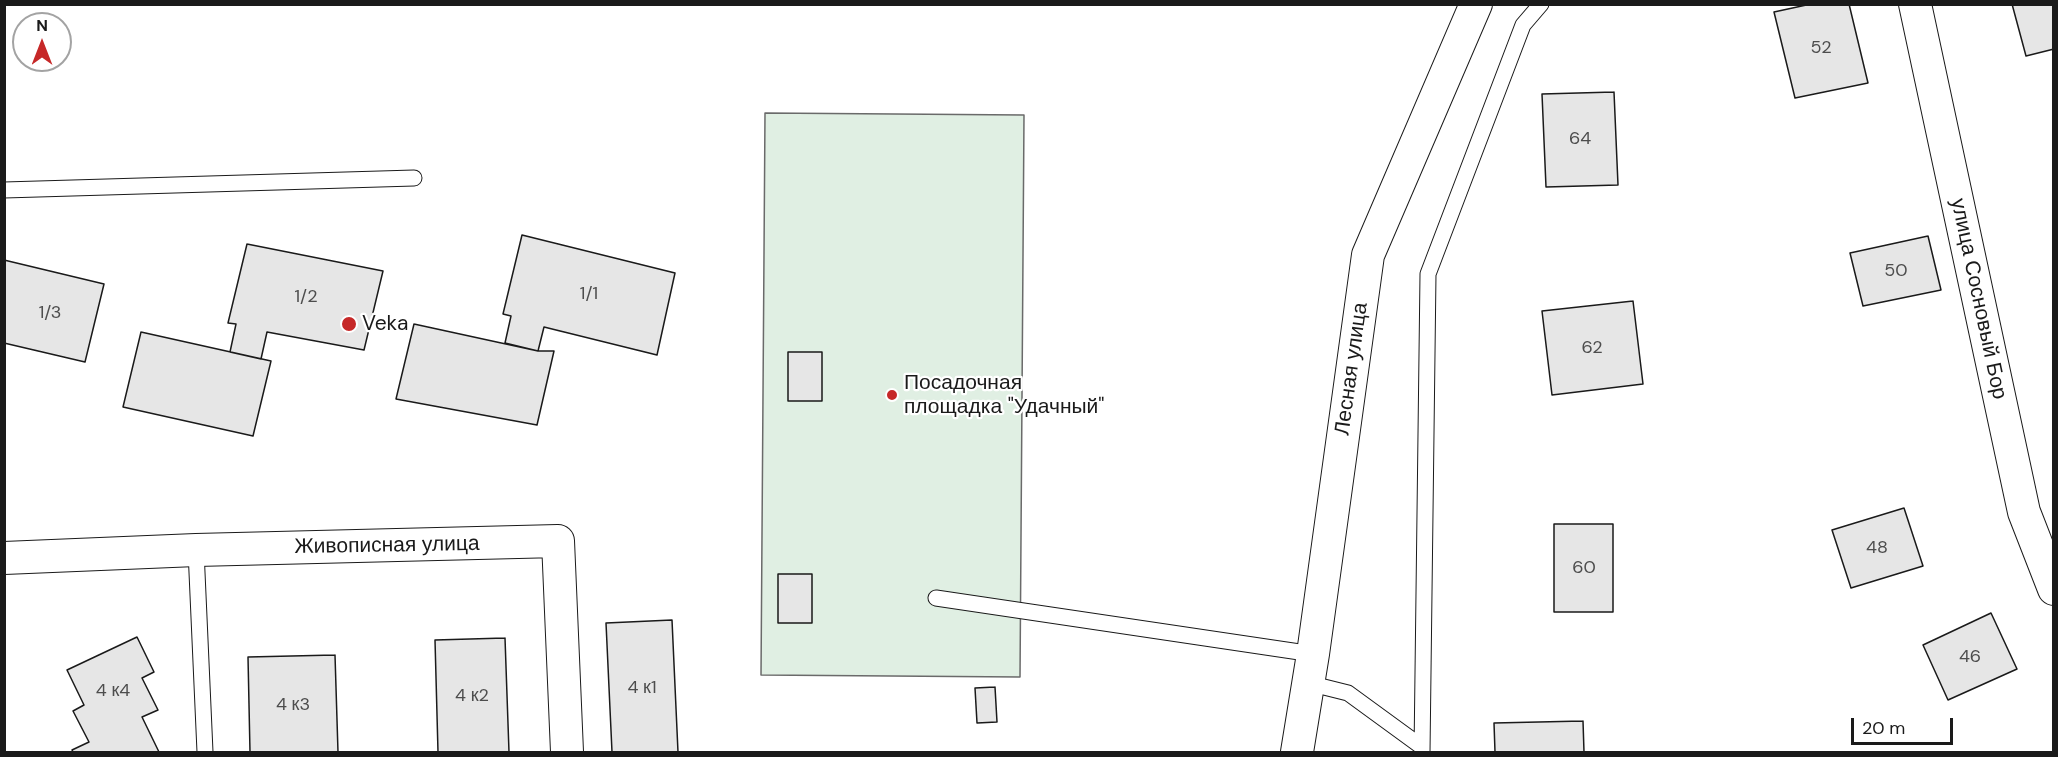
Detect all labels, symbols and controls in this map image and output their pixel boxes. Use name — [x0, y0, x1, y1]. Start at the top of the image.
north arrow — [12, 12, 72, 72]
text: N — [36, 15, 48, 36]
house number: 52 — [1810, 37, 1832, 59]
house number: 64 — [1569, 128, 1591, 150]
street label: улица Сосновый Бор — [1944, 196, 2012, 402]
house number: 50 — [1884, 260, 1908, 282]
house number: 1/1 — [580, 283, 598, 305]
house number: 1/2 — [294, 286, 318, 308]
street label: Лесная улица — [1330, 301, 1374, 437]
house number: 1/3 — [39, 302, 61, 324]
place label: Veka — [362, 311, 409, 337]
marker: Veka — [340, 315, 358, 333]
house number: 62 — [1581, 337, 1603, 359]
place label: Посадочная площадка "Удачный" — [904, 370, 1104, 420]
marker: Посадочная площадка "Удачный" — [885, 388, 899, 402]
street label: Живописная улица — [294, 532, 480, 560]
house number: 48 — [1866, 537, 1888, 559]
house number: 60 — [1572, 557, 1596, 579]
house number: 46 — [1959, 646, 1981, 668]
house number: 4 к1 — [627, 677, 657, 699]
house number: 4 к4 — [96, 680, 130, 702]
house number: 4 к2 — [455, 685, 489, 707]
house number: 4 к3 — [276, 694, 310, 716]
scale bar — [1854, 706, 1956, 744]
text: 20 m — [1862, 716, 1905, 740]

